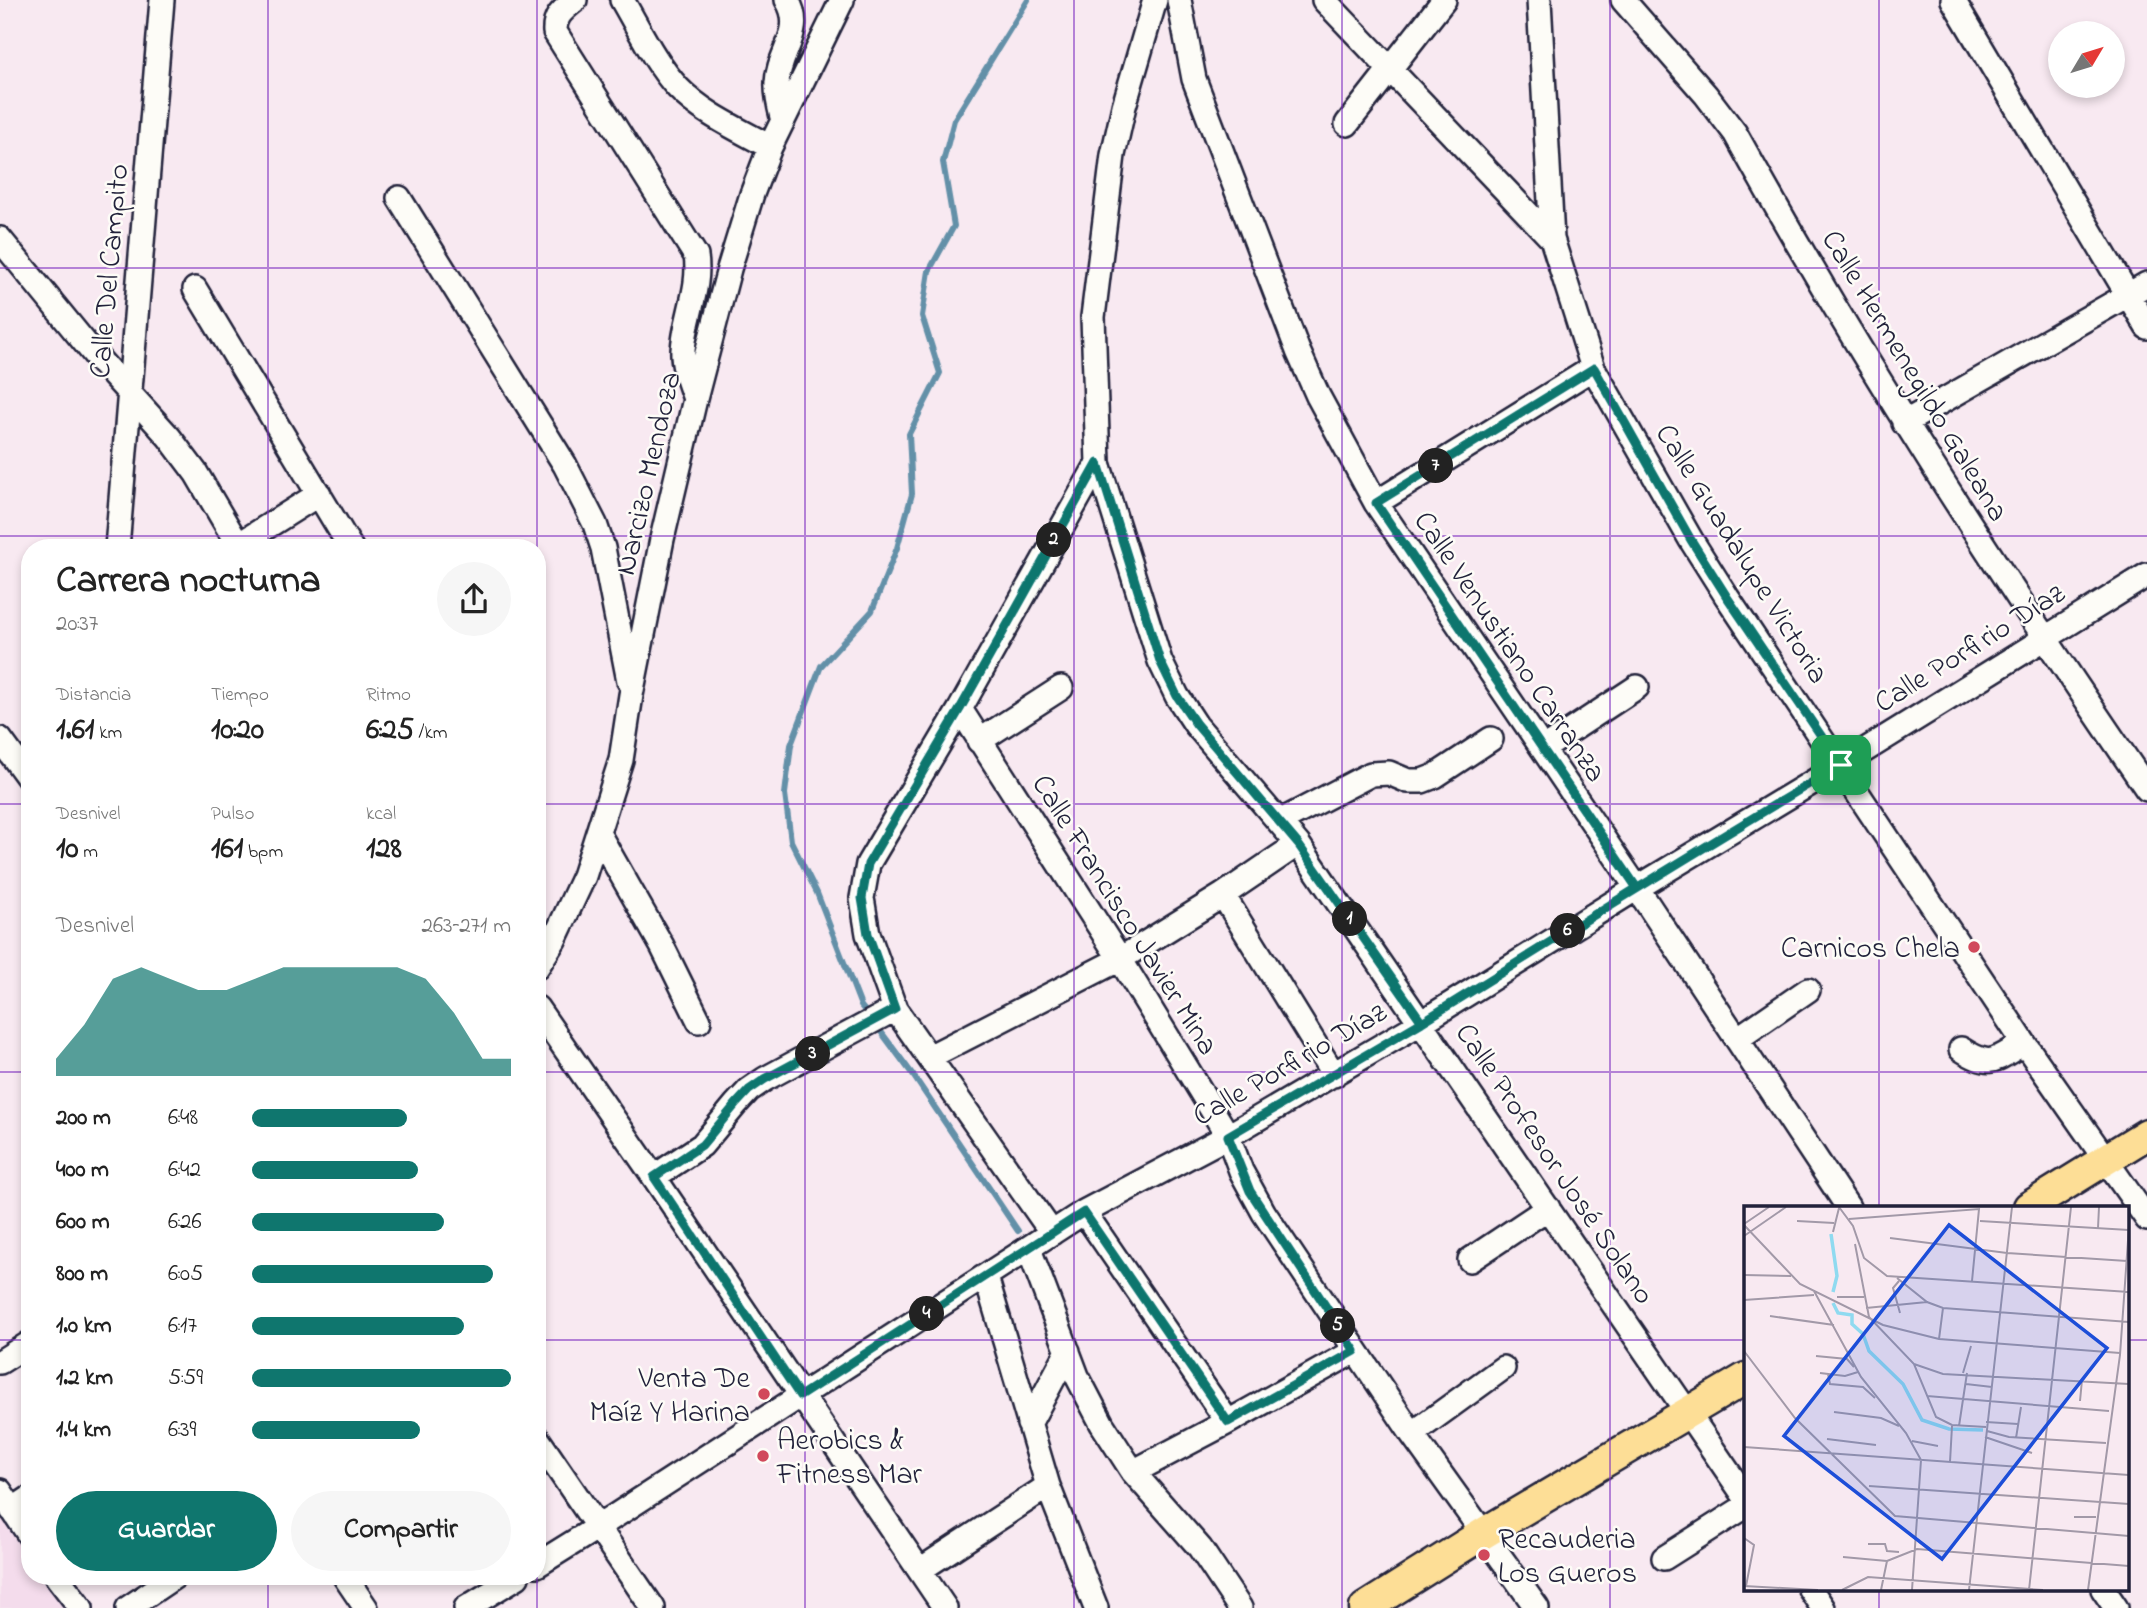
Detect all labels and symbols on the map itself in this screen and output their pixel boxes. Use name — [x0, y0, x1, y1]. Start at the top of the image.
north arrow — [2048, 21, 2124, 98]
street label: Calle Del Campito — [80, 162, 142, 380]
street label: Calle Hermenegildo Galeana — [1809, 222, 2018, 531]
street label: Narcizo Mendoza — [605, 367, 695, 580]
street label: Calle Guadalupe Victoria — [1643, 416, 1838, 693]
pin: 7 — [1418, 448, 1454, 484]
street label: Calle Venustiano Carranza — [1401, 503, 1616, 792]
pin: 2 — [1036, 522, 1072, 558]
street label: Calle Porfirio Díaz — [1867, 573, 2075, 726]
pin — [1811, 735, 1871, 795]
street label: Calle Francisco Javier Mina — [1019, 767, 1228, 1065]
pin: 1 — [1332, 902, 1368, 936]
pin: 6 — [1550, 914, 1586, 948]
place label: Carnicos Chela — [1781, 928, 1960, 972]
marker: Carnicos Chela — [1966, 939, 1982, 955]
street label: Calle Porfirio Díaz — [1185, 992, 1396, 1139]
street label: Calle Profesor José Solano — [1443, 1015, 1664, 1314]
pin: 3 — [796, 1036, 830, 1072]
inset map — [1744, 1206, 2130, 1590]
pin: 4 — [909, 1296, 944, 1332]
pin: 5 — [1320, 1308, 1356, 1344]
place label: Venta De Maíz Y Harina — [590, 1358, 751, 1436]
marker: Venta De Maíz Y Harina — [756, 1386, 772, 1402]
place label: Aerobics & Fitness Mar — [776, 1420, 923, 1498]
marker: Aerobics & Fitness Mar — [755, 1448, 771, 1464]
place label: Recauderia Los Gueros — [1498, 1519, 1637, 1597]
marker: Recauderia Los Gueros — [1476, 1547, 1492, 1563]

